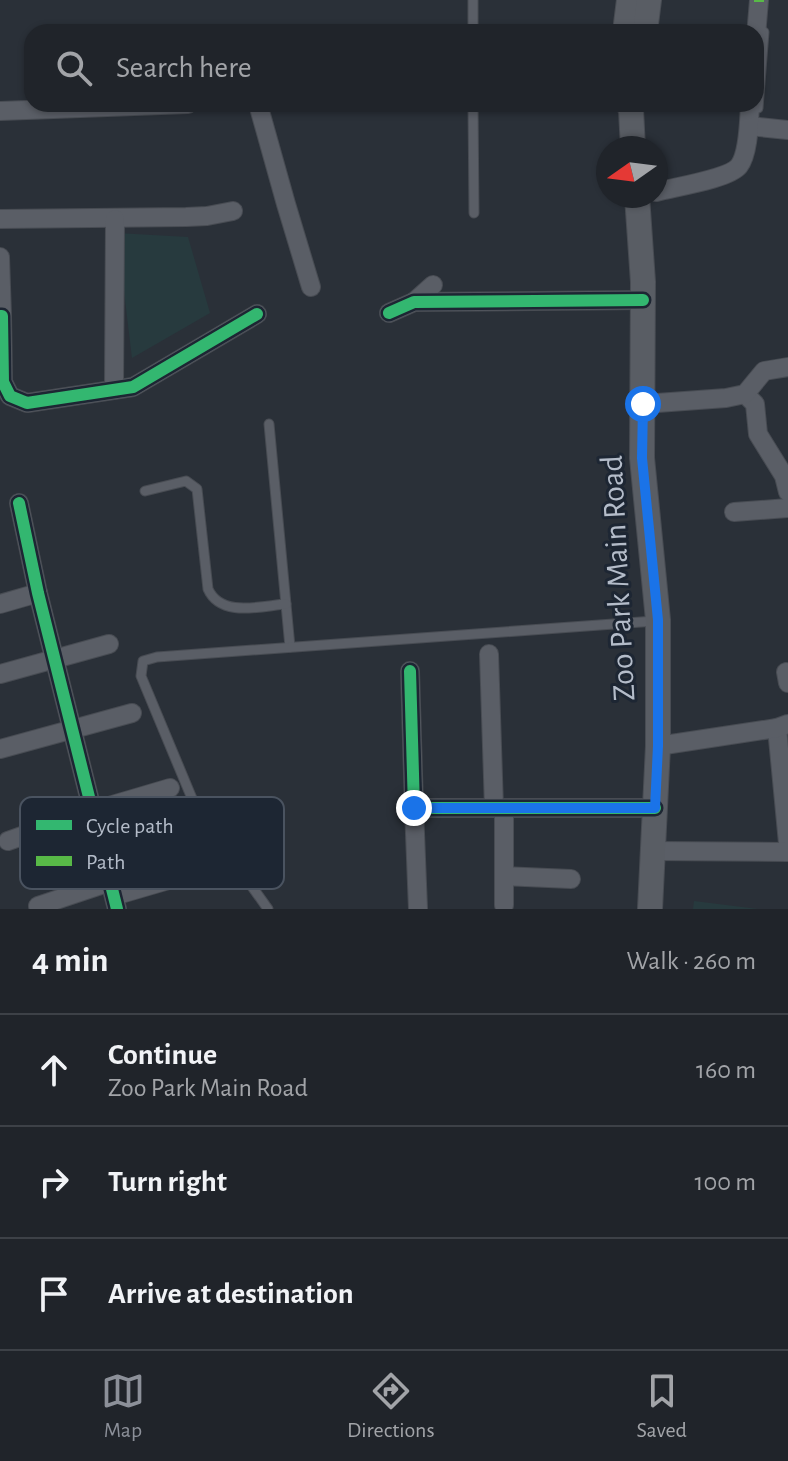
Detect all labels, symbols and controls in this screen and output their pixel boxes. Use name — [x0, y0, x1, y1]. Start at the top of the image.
search box — [24, 24, 764, 112]
icon: search — [52, 46, 96, 90]
text: Search here — [116, 53, 252, 83]
north arrow — [596, 136, 668, 208]
route start — [625, 386, 661, 422]
street label: Zoo Park Main Road — [596, 454, 640, 702]
route end — [396, 790, 432, 826]
legend — [20, 797, 284, 889]
text: Cycle path — [86, 815, 174, 837]
text: Path — [86, 851, 126, 873]
text: 4 min — [32, 944, 109, 978]
text: Walk · 260 m — [626, 948, 756, 974]
text: Continue — [108, 1040, 217, 1070]
icon: ahead — [32, 1048, 76, 1092]
text: 160 m — [696, 1057, 756, 1083]
text: Zoo Park Main Road — [108, 1075, 308, 1101]
icon: right — [32, 1160, 76, 1204]
text: Turn right — [108, 1167, 227, 1197]
text: 100 m — [695, 1169, 756, 1195]
icon: arrive — [32, 1272, 76, 1316]
text: Arrive at destination — [108, 1279, 354, 1309]
tab: Map — [101, 1369, 145, 1443]
tab: Directions — [347, 1369, 435, 1443]
tab: Saved — [637, 1369, 687, 1443]

